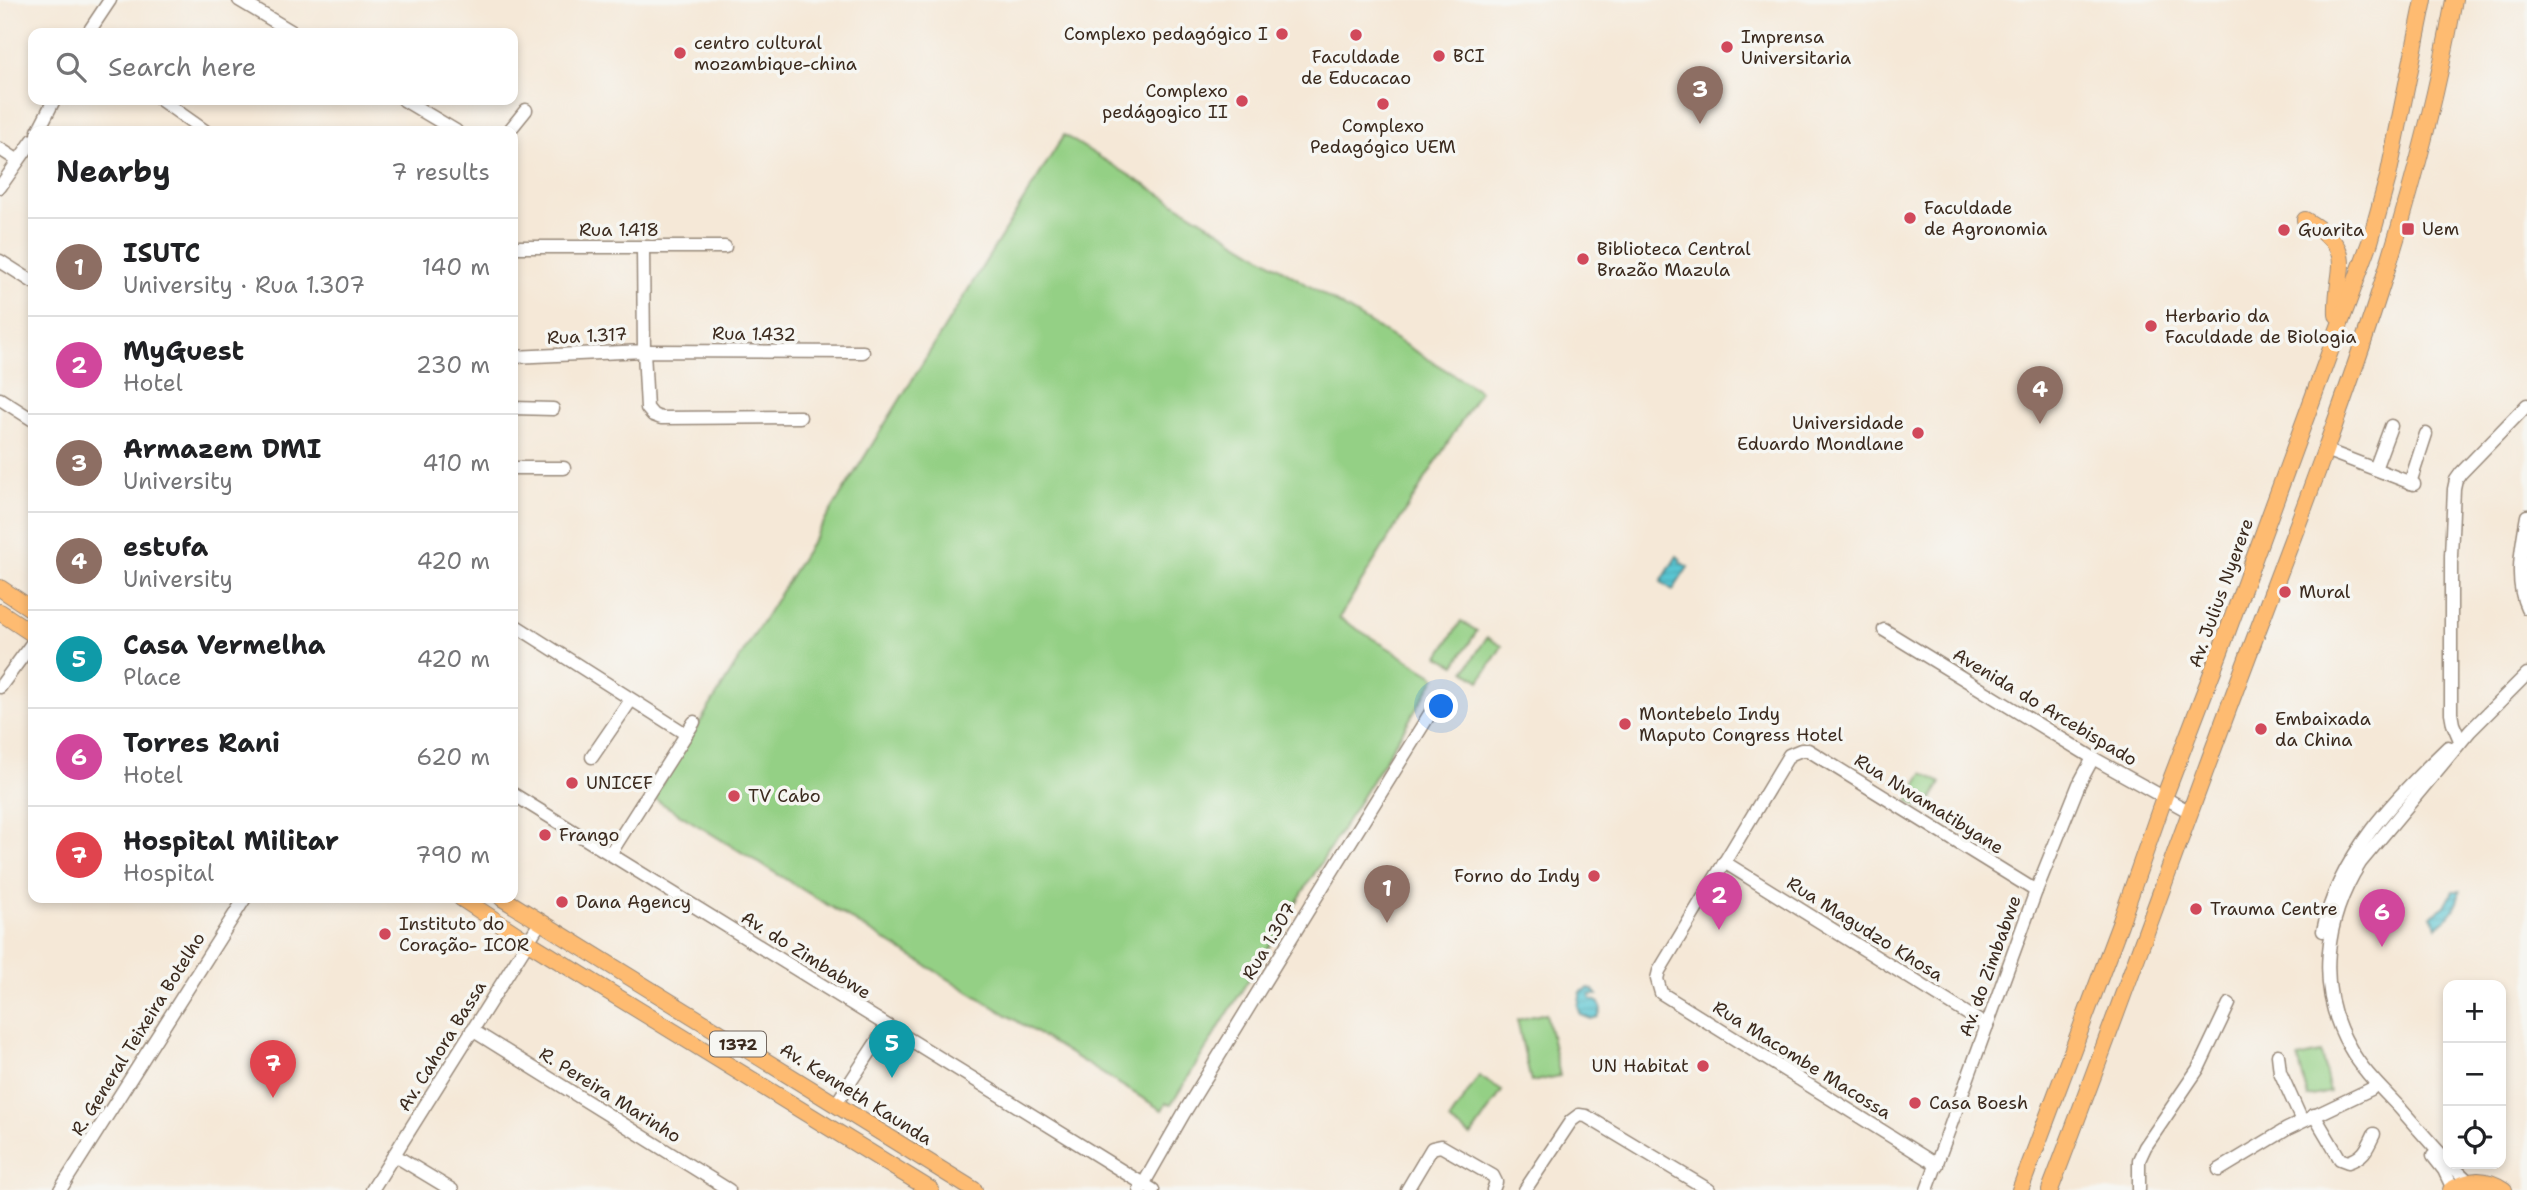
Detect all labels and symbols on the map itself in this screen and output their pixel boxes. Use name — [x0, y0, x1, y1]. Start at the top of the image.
place label: Complexo pedagógico I — [1064, 22, 1268, 46]
place label: Imprensa Universitaria — [1741, 25, 1851, 70]
marker: Complexo pedagógico I — [1274, 26, 1290, 42]
marker: Faculdade de Educacao — [1348, 27, 1364, 43]
place label: centro cultural mozambique-china — [694, 31, 857, 76]
marker: Imprensa Universitaria — [1719, 39, 1735, 55]
place label: BCI — [1453, 44, 1485, 68]
marker: centro cultural mozambique-china — [672, 45, 688, 61]
place label: Faculdade de Educacao — [1301, 45, 1411, 90]
marker: BCI — [1431, 48, 1447, 64]
pin: 3 — [1677, 66, 1723, 124]
place label: Complexo pedágogico II — [1102, 79, 1228, 124]
marker: Complexo pedágogico II — [1234, 93, 1250, 109]
marker: Complexo Pedagógico UEM — [1375, 96, 1391, 112]
place label: Complexo Pedagógico UEM — [1310, 114, 1456, 159]
place label: Faculdade de Agronomia — [1924, 196, 2047, 241]
marker: Faculdade de Agronomia — [1902, 210, 1918, 226]
place label: Uem — [2422, 217, 2459, 241]
street label: Rua 1.418 — [579, 218, 659, 242]
place label: Guarita — [2298, 218, 2364, 242]
marker: Uem — [2400, 221, 2416, 237]
marker: Guarita — [2276, 222, 2292, 238]
place label: Biblioteca Central Brazão Mazula — [1597, 237, 1751, 282]
marker: Biblioteca Central Brazão Mazula — [1575, 251, 1591, 267]
place label: Herbario da Faculdade de Biologia — [2165, 304, 2356, 349]
marker: Herbario da Faculdade de Biologia — [2143, 318, 2159, 334]
street label: Rua 1.432 — [712, 321, 796, 347]
street label: Rua 1.317 — [546, 322, 628, 350]
pin: 4 — [2017, 366, 2063, 424]
place label: Universidade Eduardo Mondlane — [1737, 411, 1904, 456]
marker: Universidade Eduardo Mondlane — [1910, 425, 1926, 441]
street label: Av. Julius Nyerere — [2183, 515, 2259, 671]
place label: Mural — [2299, 580, 2351, 604]
marker: Mural — [2277, 584, 2293, 600]
street label: Avenida do Arcebispado — [1948, 642, 2142, 772]
your location — [1424, 689, 1458, 723]
place label: Montebelo Indy Maputo Congress Hotel — [1639, 702, 1843, 747]
place label: Embaixada da China — [2275, 707, 2371, 752]
marker: Montebelo Indy Maputo Congress Hotel — [1617, 716, 1633, 732]
marker: Embaixada da China — [2253, 721, 2269, 737]
street label: Rua Nwamatibyane — [1850, 748, 2008, 860]
place label: UNICEF — [586, 771, 653, 795]
marker: UNICEF — [564, 775, 580, 791]
place label: TV Cabo — [748, 784, 821, 808]
marker: TV Cabo — [726, 788, 742, 804]
place label: Frango — [559, 823, 619, 847]
marker: Frango — [537, 827, 553, 843]
place label: Forno do Indy — [1454, 864, 1580, 888]
pin: 1 — [1364, 865, 1410, 923]
marker: Forno do Indy — [1586, 868, 1602, 884]
street label: Rua Magudzo Khosa — [1782, 871, 1948, 987]
pin: 2 — [1696, 872, 1742, 930]
pin: 6 — [2359, 889, 2405, 947]
place label: Dana Agency — [576, 890, 691, 914]
street label: Av. do Zimbabwe — [1953, 892, 2027, 1040]
marker: Dana Agency — [554, 894, 570, 910]
place label: Trauma Centre — [2210, 897, 2338, 921]
street label: Rua 1.307 — [1237, 898, 1301, 984]
marker: Trauma Centre — [2188, 901, 2204, 917]
street label: Av. do Zimbabwe — [737, 905, 875, 1005]
place label: Instituto do Coração- ICOR — [399, 912, 529, 957]
marker: Instituto do Coração- ICOR — [377, 926, 393, 942]
street label: R. General Teixeira Botelho — [65, 928, 211, 1140]
street label: Av. Cahora Bassa — [392, 976, 492, 1116]
street label: Rua Macombe Macossa — [1708, 995, 1896, 1125]
pin: 5 — [869, 1020, 915, 1078]
road number: 1372 — [710, 1032, 766, 1056]
street label: Av. Kenneth Kaunda — [775, 1037, 937, 1151]
pin: 7 — [250, 1040, 296, 1098]
street label: R. Pereira Marinho — [535, 1042, 685, 1148]
place label: UN Habitat — [1592, 1054, 1689, 1078]
marker: UN Habitat — [1695, 1058, 1711, 1074]
place label: Casa Boesh — [1929, 1091, 2028, 1115]
marker: Casa Boesh — [1907, 1095, 1923, 1111]

